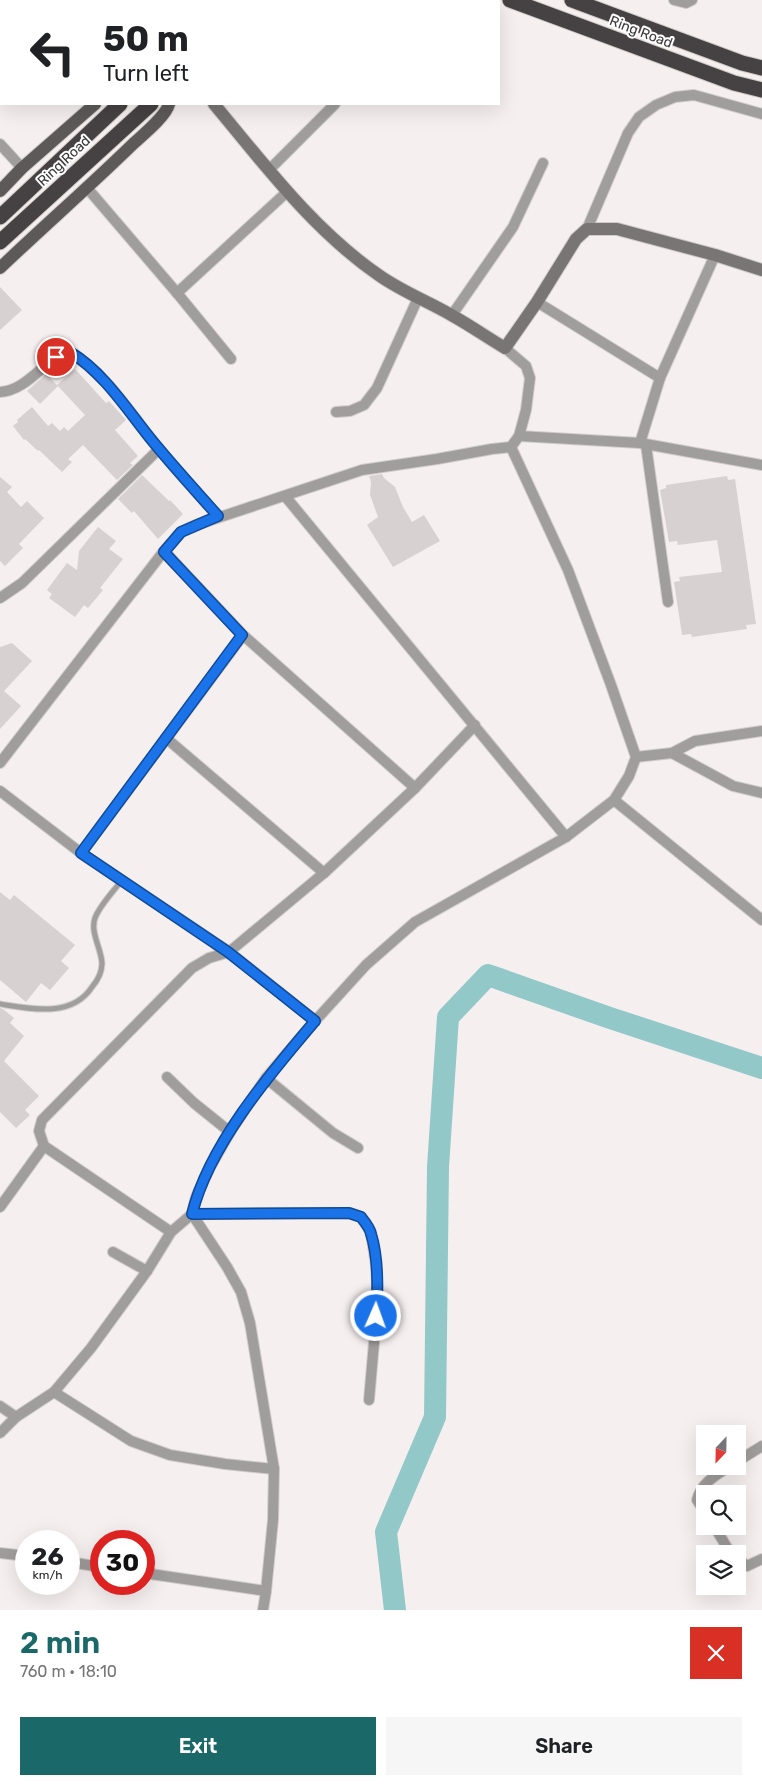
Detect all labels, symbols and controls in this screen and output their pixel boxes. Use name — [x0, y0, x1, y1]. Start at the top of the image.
street label: Ring Road — [607, 12, 675, 52]
text: 50 m — [103, 18, 189, 60]
icon: left — [20, 20, 85, 85]
text: Turn left — [103, 60, 189, 87]
street label: Ring Road — [34, 132, 94, 190]
pin — [35, 336, 77, 378]
icon: arrive — [42, 343, 70, 371]
position arrow — [349, 1289, 401, 1341]
north arrow — [696, 1425, 746, 1475]
map controls — [696, 1425, 746, 1595]
button: search — [696, 1485, 746, 1535]
speed limit sign: 30 — [90, 1530, 155, 1595]
text: 26 — [31, 1542, 64, 1571]
button: layers — [696, 1545, 746, 1595]
text: km/h — [33, 1568, 62, 1582]
text: 2 min — [20, 1625, 100, 1661]
button: close — [690, 1627, 742, 1679]
text: 760 m · 18:10 — [20, 1662, 117, 1681]
button: Exit — [20, 1717, 376, 1775]
button: Share — [386, 1717, 742, 1775]

